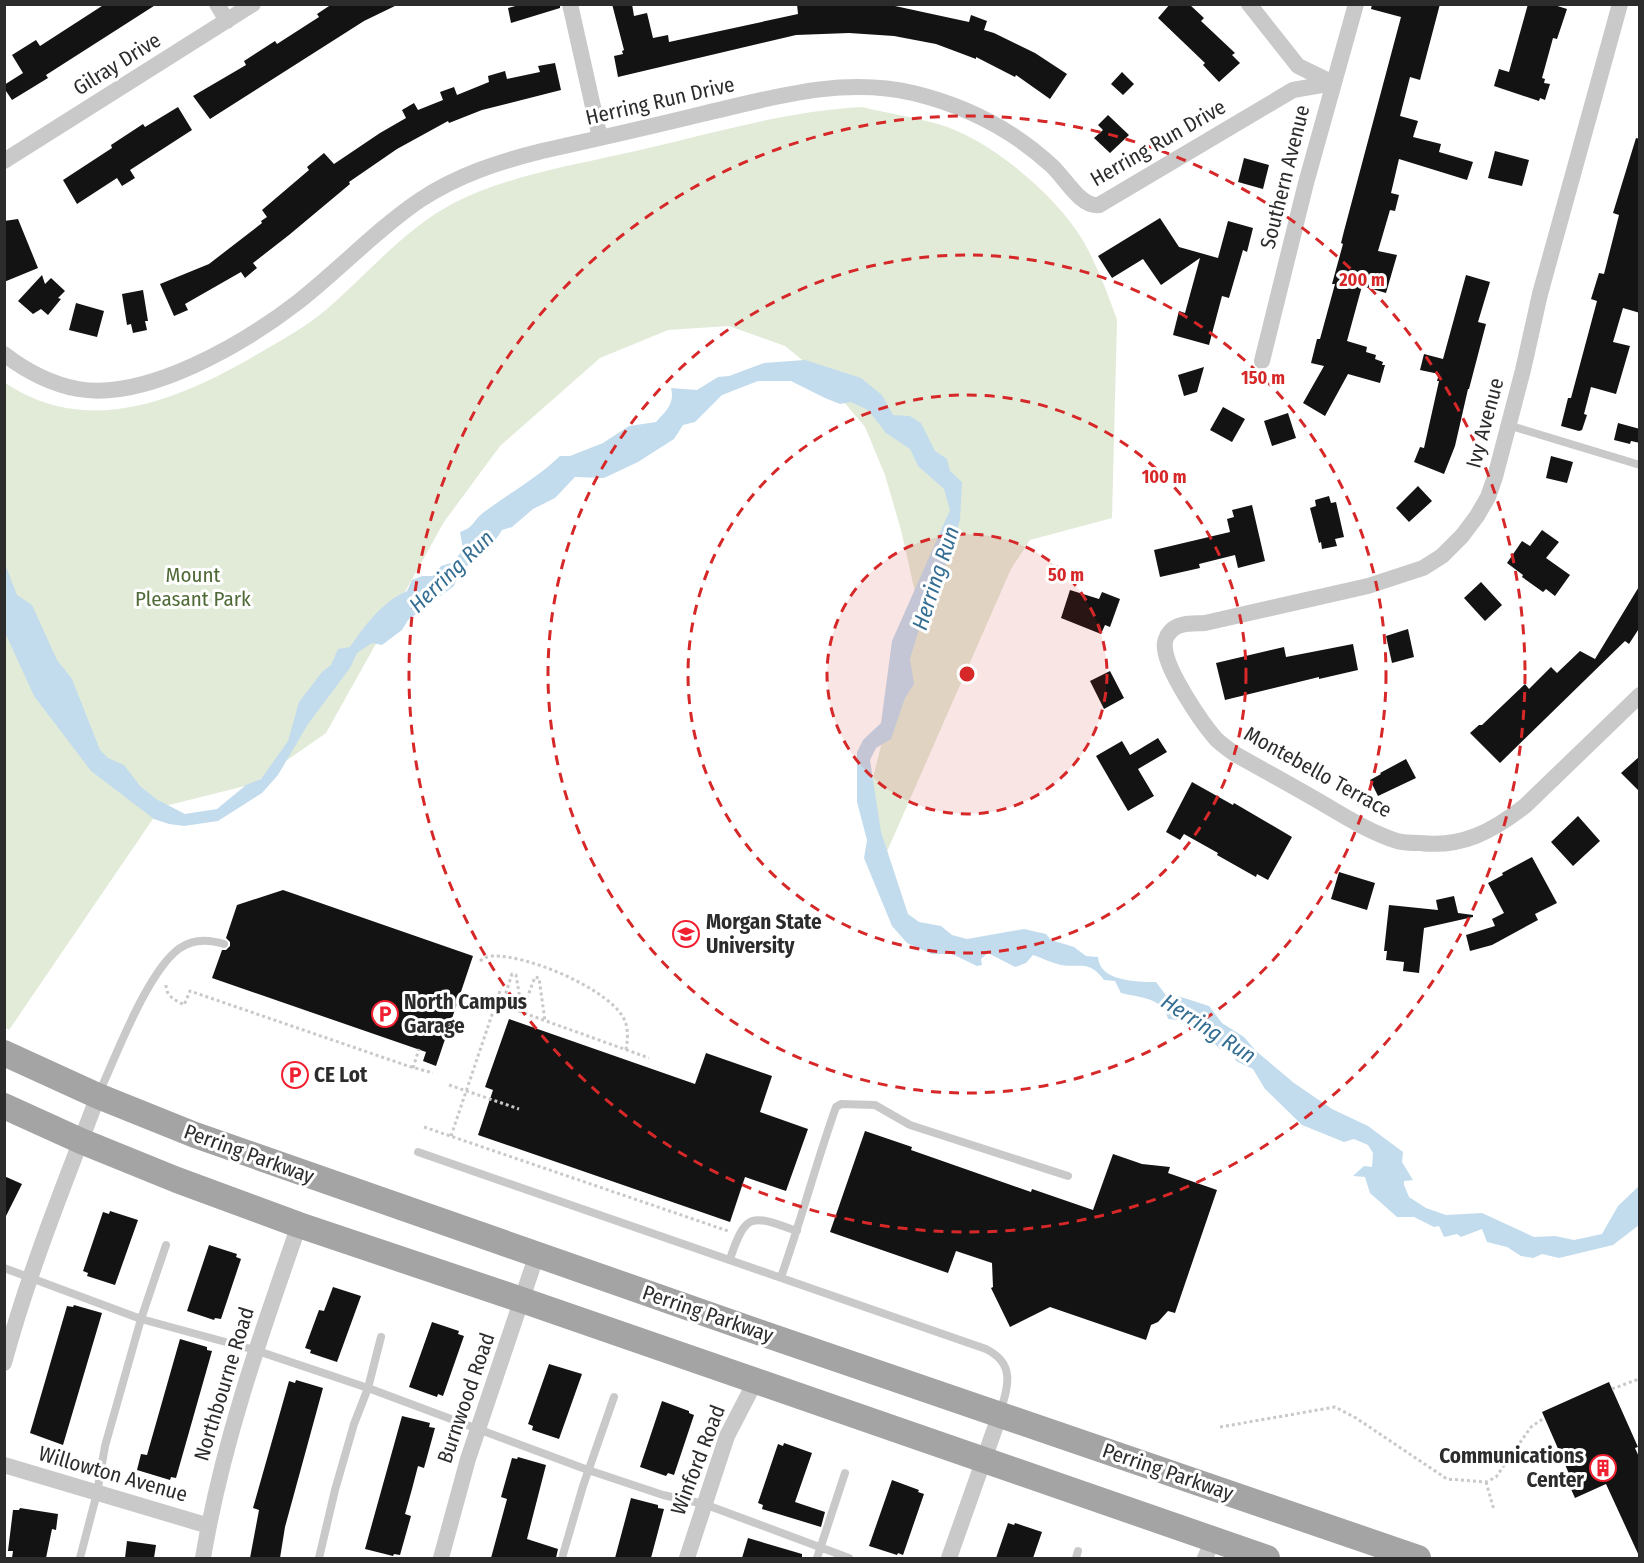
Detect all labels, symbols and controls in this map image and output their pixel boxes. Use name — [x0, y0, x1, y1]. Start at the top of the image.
street label: Gilray Drive — [68, 27, 166, 101]
street label: Herring Run Drive — [583, 71, 737, 131]
street label: Herring Run Drive — [1086, 94, 1230, 192]
street label: Southern Avenue — [1255, 102, 1315, 252]
text: 200 m — [1338, 269, 1385, 291]
text: 150 m — [1241, 367, 1285, 389]
street label: Ivy Avenue — [1461, 375, 1509, 471]
text: 100 m — [1142, 466, 1186, 488]
water label: Herring Run — [906, 523, 965, 633]
water label: Herring Run — [403, 524, 499, 618]
park label: Mount Pleasant Park — [135, 562, 251, 612]
text: 50 m — [1048, 564, 1084, 586]
centre of rings — [957, 664, 977, 684]
street label: Montebello Terrace — [1240, 721, 1396, 823]
place label: Morgan State University — [706, 909, 822, 959]
school or university icon: Morgan State University — [671, 919, 701, 949]
water label: Herring Run — [1156, 988, 1261, 1069]
place label: North Campus Garage — [404, 989, 527, 1039]
parking icon: North Campus Garage — [370, 999, 400, 1029]
parking icon: CE Lot — [280, 1060, 310, 1090]
place label: CE Lot — [314, 1062, 368, 1088]
street label: Perring Parkway — [180, 1118, 318, 1190]
street label: Perring Parkway — [639, 1279, 777, 1349]
street label: Northbourne Road — [188, 1304, 260, 1464]
street label: Burnwood Road — [431, 1329, 501, 1467]
street label: Winford Road — [665, 1401, 731, 1519]
street label: Perring Parkway — [1099, 1437, 1237, 1507]
street label: Willowton Avenue — [36, 1440, 190, 1508]
place label: Communications Center — [1439, 1443, 1584, 1493]
building icon: Communications Center — [1588, 1453, 1618, 1483]

